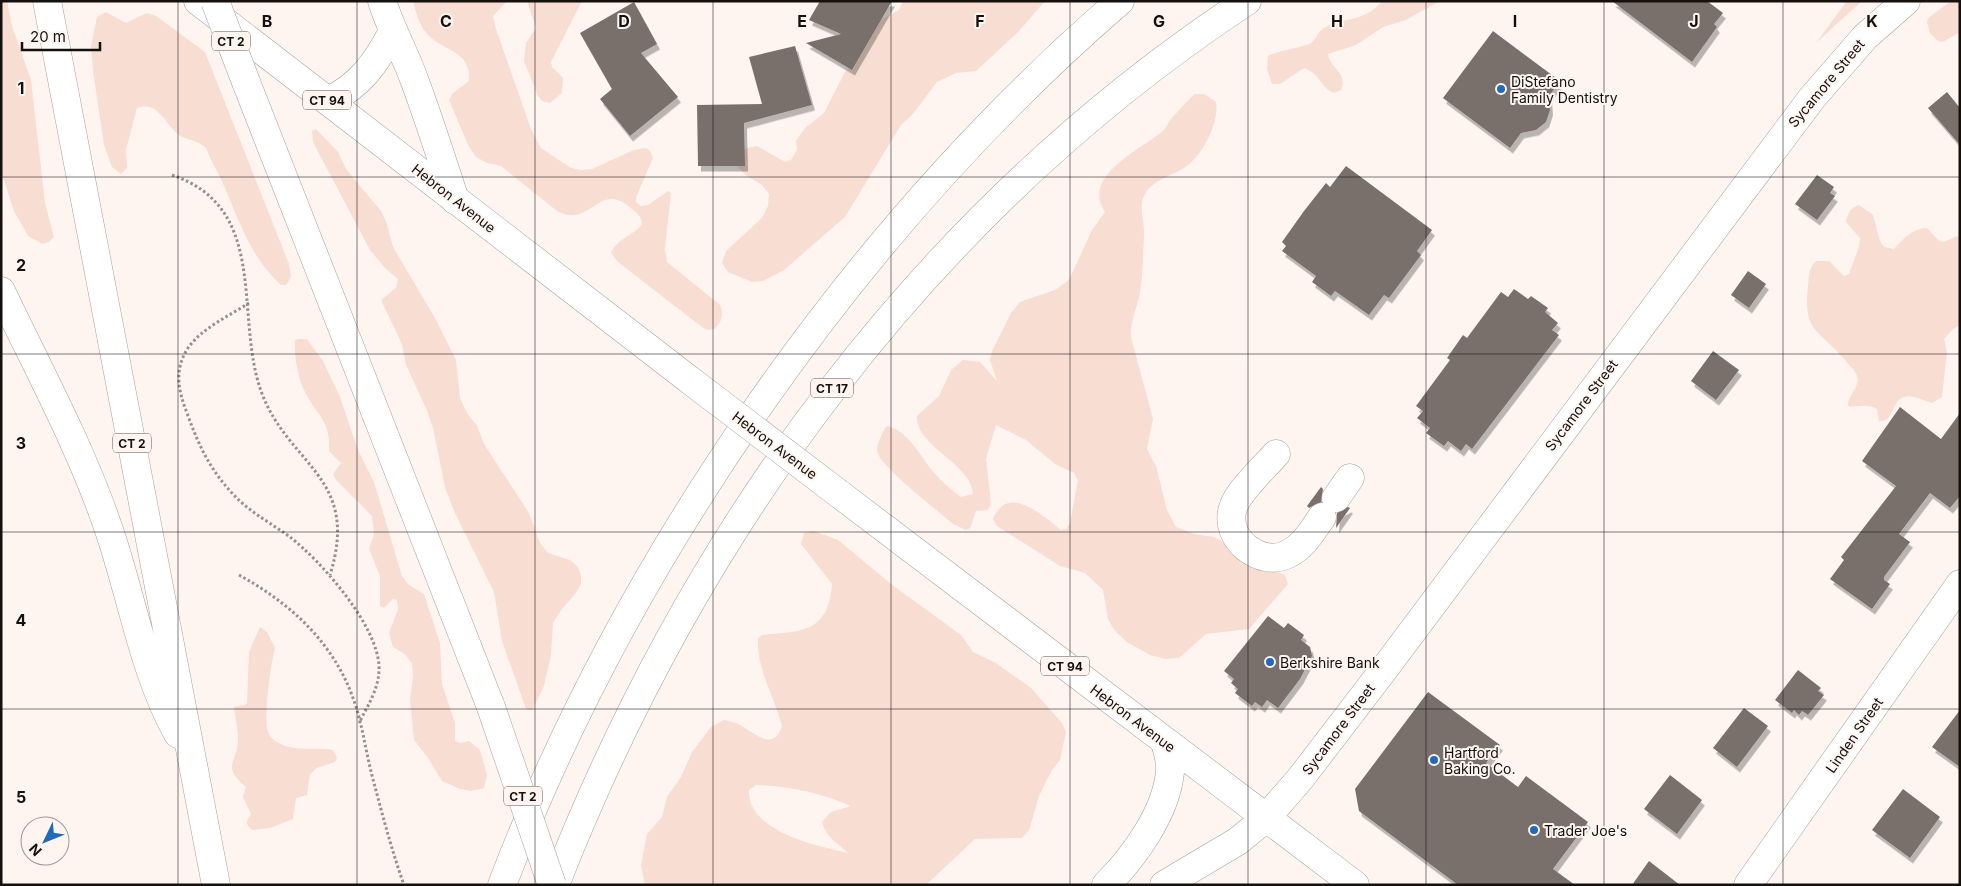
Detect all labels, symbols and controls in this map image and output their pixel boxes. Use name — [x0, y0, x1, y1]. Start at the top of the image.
text: B — [262, 11, 272, 31]
text: C — [440, 11, 452, 31]
text: D — [618, 11, 630, 31]
text: E — [797, 11, 807, 31]
text: F — [975, 11, 985, 31]
text: G — [1153, 11, 1165, 31]
text: H — [1331, 11, 1343, 31]
text: I — [1513, 11, 1517, 31]
text: J — [1689, 11, 1699, 31]
text: K — [1866, 11, 1878, 31]
scale bar — [22, 20, 100, 52]
text: 20 m — [30, 27, 66, 46]
road number: CT 2 — [212, 31, 250, 50]
street label: Sycamore Street — [1784, 35, 1868, 131]
place label: DiStefano Family Dentistry — [1511, 73, 1618, 106]
text: 1 — [18, 78, 24, 98]
marker: DiStefano Family Dentistry — [1495, 83, 1507, 95]
road number: CT 94 — [303, 90, 351, 110]
street label: Hebron Avenue — [409, 160, 499, 236]
text: 2 — [16, 255, 26, 275]
street label: Sycamore Street — [1541, 356, 1621, 454]
road number: CT 17 — [811, 378, 853, 398]
street label: Hebron Avenue — [729, 408, 821, 482]
text: 3 — [16, 433, 26, 453]
road number: CT 2 — [113, 433, 151, 452]
text: 4 — [16, 610, 27, 630]
place label: Berkshire Bank — [1280, 654, 1380, 671]
road number: CT 94 — [1041, 656, 1089, 676]
marker: Berkshire Bank — [1264, 656, 1276, 668]
street label: Sycamore Street — [1298, 680, 1378, 778]
street label: Hebron Avenue — [1087, 681, 1179, 755]
street label: Linden Street — [1822, 694, 1886, 776]
place label: Hartford Baking Co. — [1444, 744, 1516, 777]
marker: Hartford Baking Co. — [1428, 754, 1440, 766]
road number: CT 2 — [504, 786, 542, 806]
text: 5 — [16, 787, 26, 807]
north arrow — [20, 816, 70, 866]
place label: Trader Joe's — [1544, 822, 1627, 839]
marker: Trader Joe's — [1528, 824, 1540, 836]
text: N — [25, 841, 45, 860]

